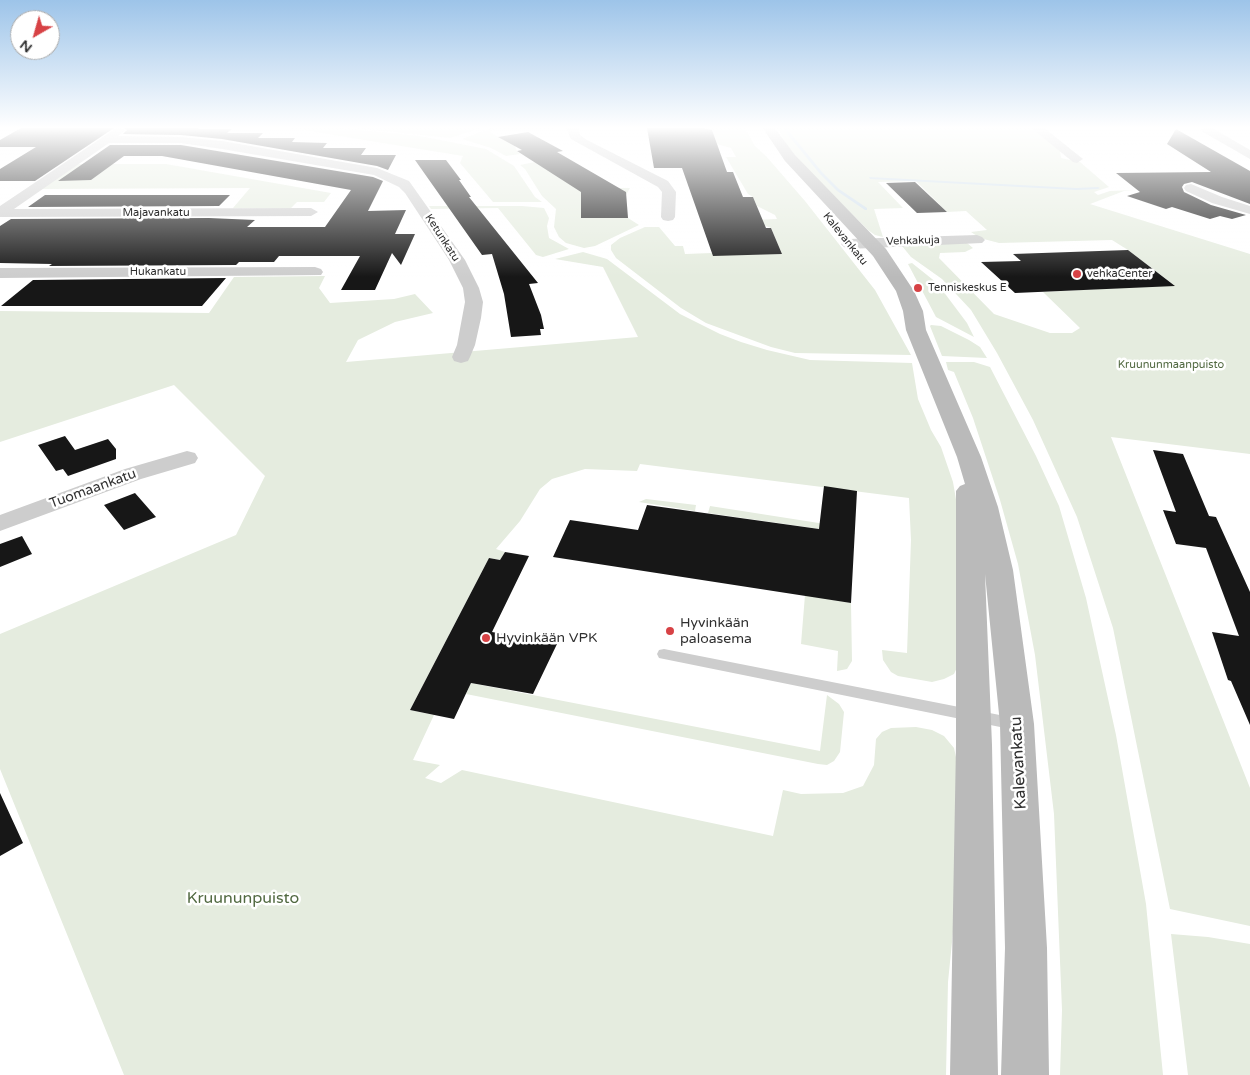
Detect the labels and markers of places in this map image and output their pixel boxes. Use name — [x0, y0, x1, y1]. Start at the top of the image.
place label: vehkaCenter — [1087, 267, 1152, 281]
marker: vehkaCenter — [1071, 268, 1083, 280]
place label: Tenniskeskus E — [928, 281, 1007, 295]
marker: Tenniskeskus E — [912, 282, 924, 294]
place label: Hyvinkään paloasema — [680, 615, 752, 648]
marker: Hyvinkään paloasema — [664, 625, 676, 637]
place label: Hyvinkään VPK — [496, 630, 597, 646]
marker: Hyvinkään VPK — [480, 632, 492, 644]

